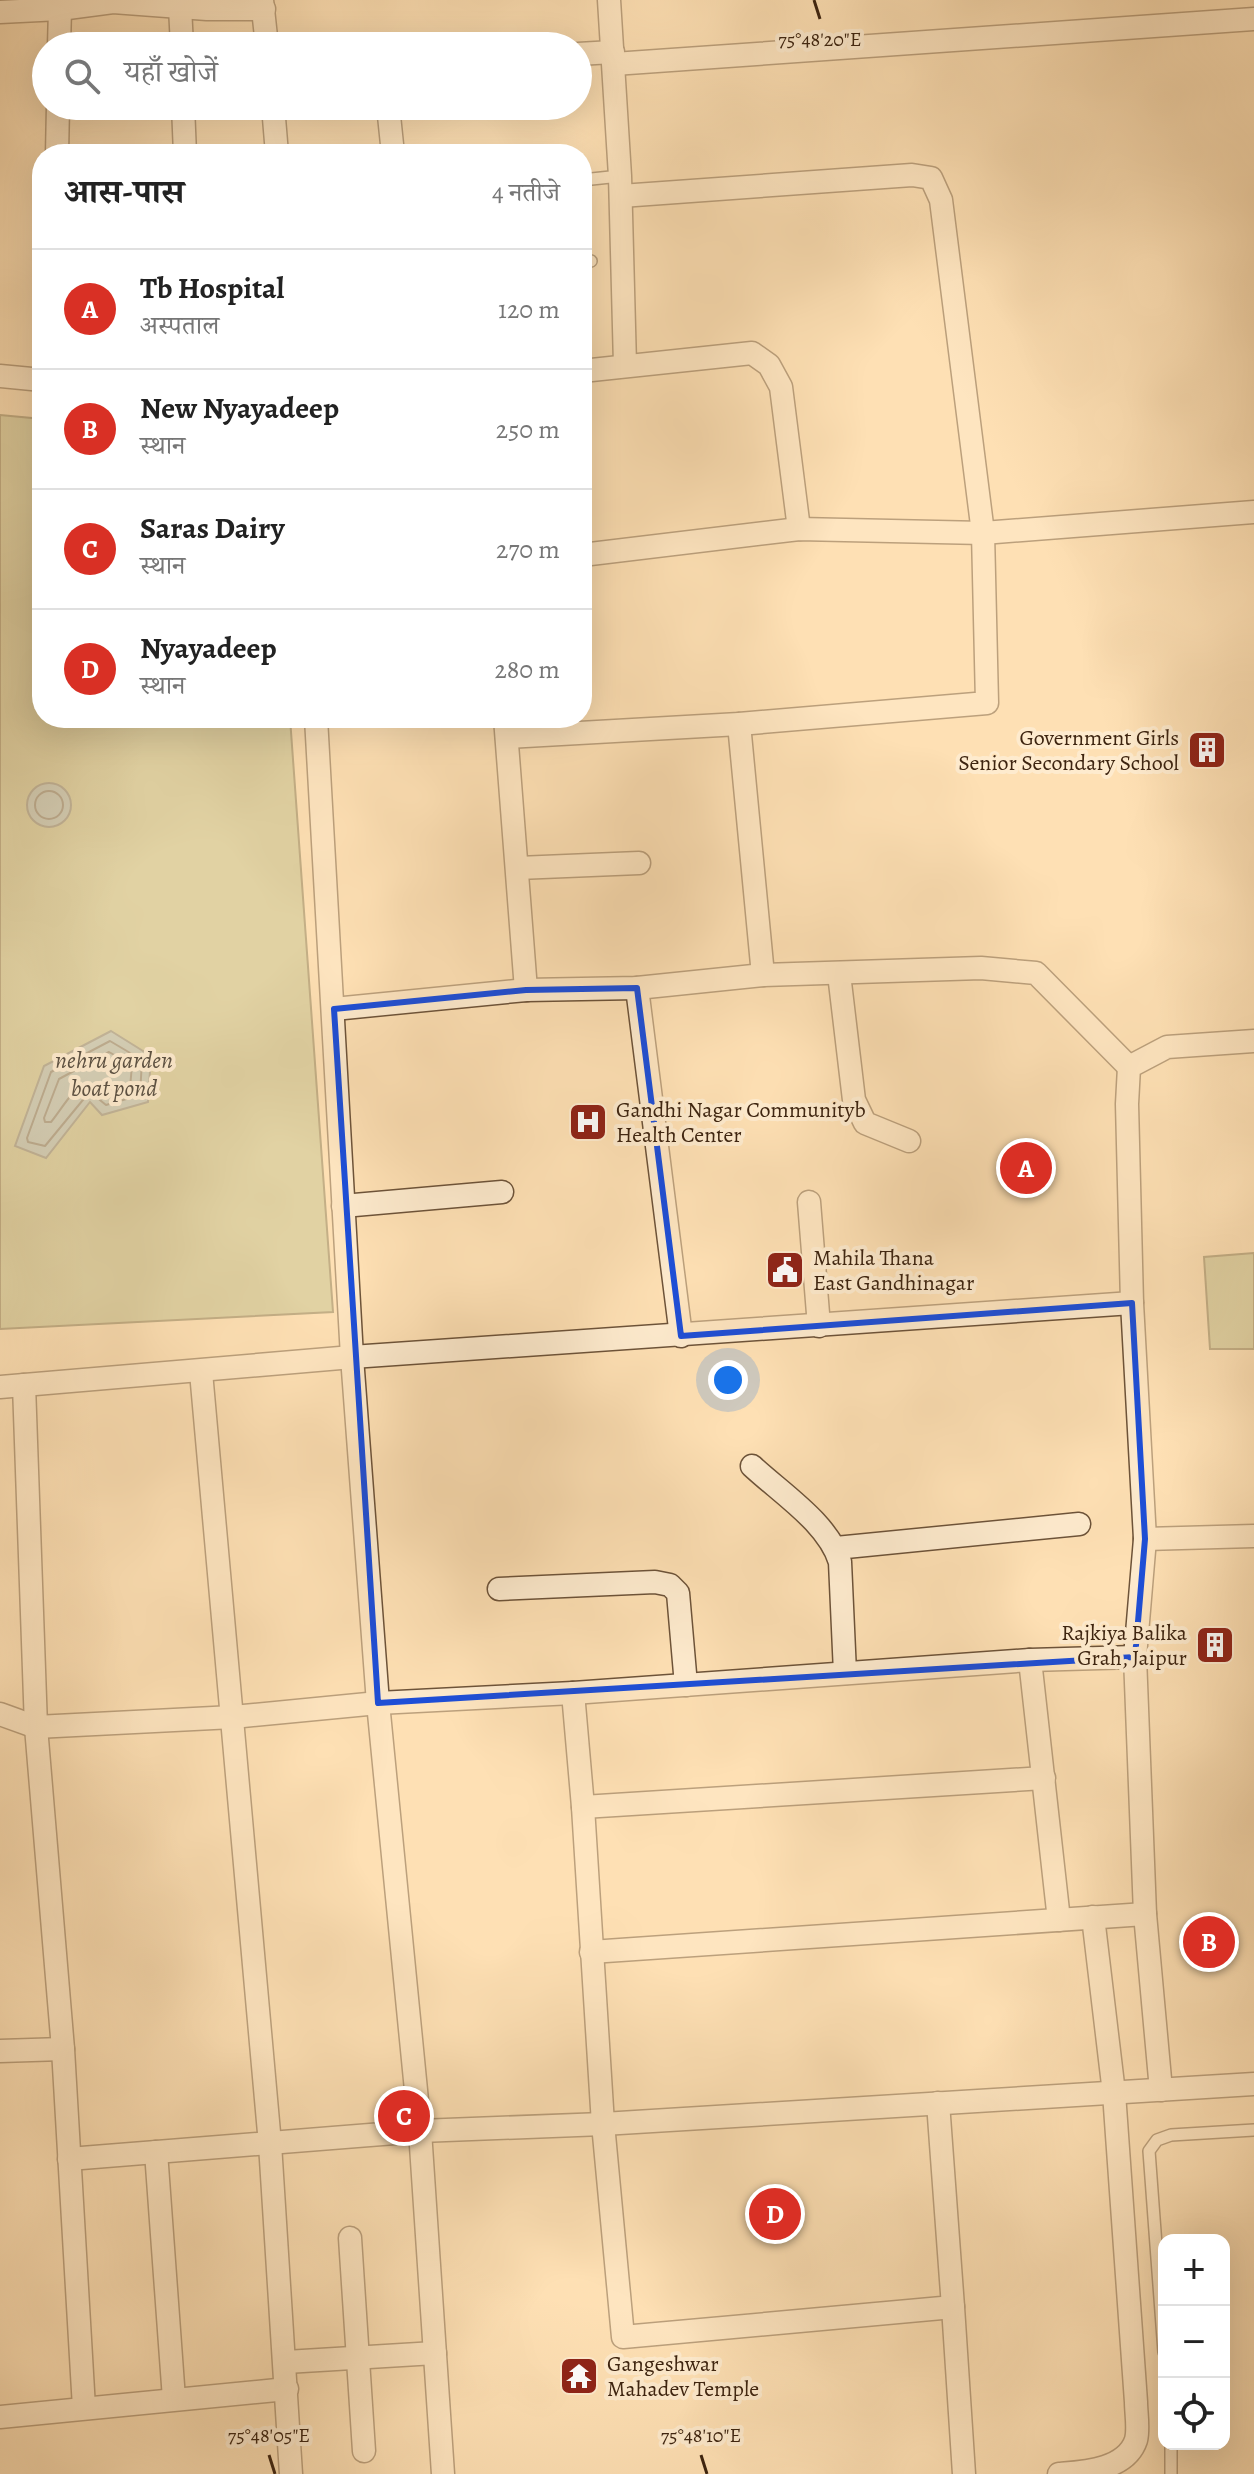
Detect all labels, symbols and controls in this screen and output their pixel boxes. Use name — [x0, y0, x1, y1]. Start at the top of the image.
text: 75°48'20"E — [778, 26, 862, 53]
search box — [32, 32, 592, 120]
text: यहाँ खोजें — [124, 52, 218, 92]
icon: search — [60, 54, 104, 98]
text: आस-पास — [64, 168, 184, 215]
text: 4 नतीजे — [492, 175, 560, 210]
text: Tb Hospital — [140, 268, 284, 308]
text: A — [82, 292, 98, 327]
text: 120 m — [498, 292, 560, 327]
text: अस्पताल — [140, 308, 219, 343]
text: New Nyayadeep — [140, 388, 339, 428]
text: B — [82, 412, 98, 447]
text: 250 m — [496, 412, 560, 447]
text: स्थान — [140, 428, 185, 463]
text: Saras Dairy — [140, 508, 285, 548]
text: C — [82, 532, 98, 567]
text: 270 m — [496, 532, 560, 567]
text: स्थान — [140, 548, 185, 583]
text: Nyayadeep — [140, 628, 277, 668]
text: D — [81, 652, 99, 687]
text: 280 m — [494, 652, 560, 687]
text: स्थान — [140, 668, 185, 703]
place label: Government Girls Senior Secondary School — [958, 723, 1179, 778]
building icon: Government Girls Senior Secondary School — [1186, 729, 1228, 771]
water label: nehru garden boat pond — [55, 1044, 173, 1104]
place label: Gandhi Nagar Communityb Health Center — [616, 1095, 866, 1150]
hospital icon: Gandhi Nagar Communityb Health Center — [567, 1101, 609, 1143]
pin: A — [1000, 1138, 1052, 1198]
place label: Mahila Thana East Gandhinagar — [813, 1243, 975, 1298]
public building icon: Mahila Thana East Gandhinagar — [764, 1249, 806, 1291]
your location — [708, 1360, 748, 1400]
place label: Rajkiya Balika Grah, Jaipur — [1061, 1618, 1188, 1673]
building icon: Rajkiya Balika Grah, Jaipur — [1194, 1624, 1236, 1666]
pin: B — [1183, 1912, 1235, 1972]
pin: C — [378, 2086, 430, 2146]
pin: D — [749, 2184, 801, 2244]
map controls — [1158, 2234, 1230, 2450]
button: + — [1158, 2234, 1230, 2306]
button: − — [1158, 2306, 1230, 2378]
place label: Gangeshwar Mahadev Temple — [607, 2349, 759, 2404]
temple icon: Gangeshwar Mahadev Temple — [558, 2355, 600, 2397]
button: locate — [1158, 2378, 1230, 2450]
text: 75°48'05"E — [228, 2422, 310, 2449]
text: 75°48'10"E — [661, 2422, 741, 2449]

